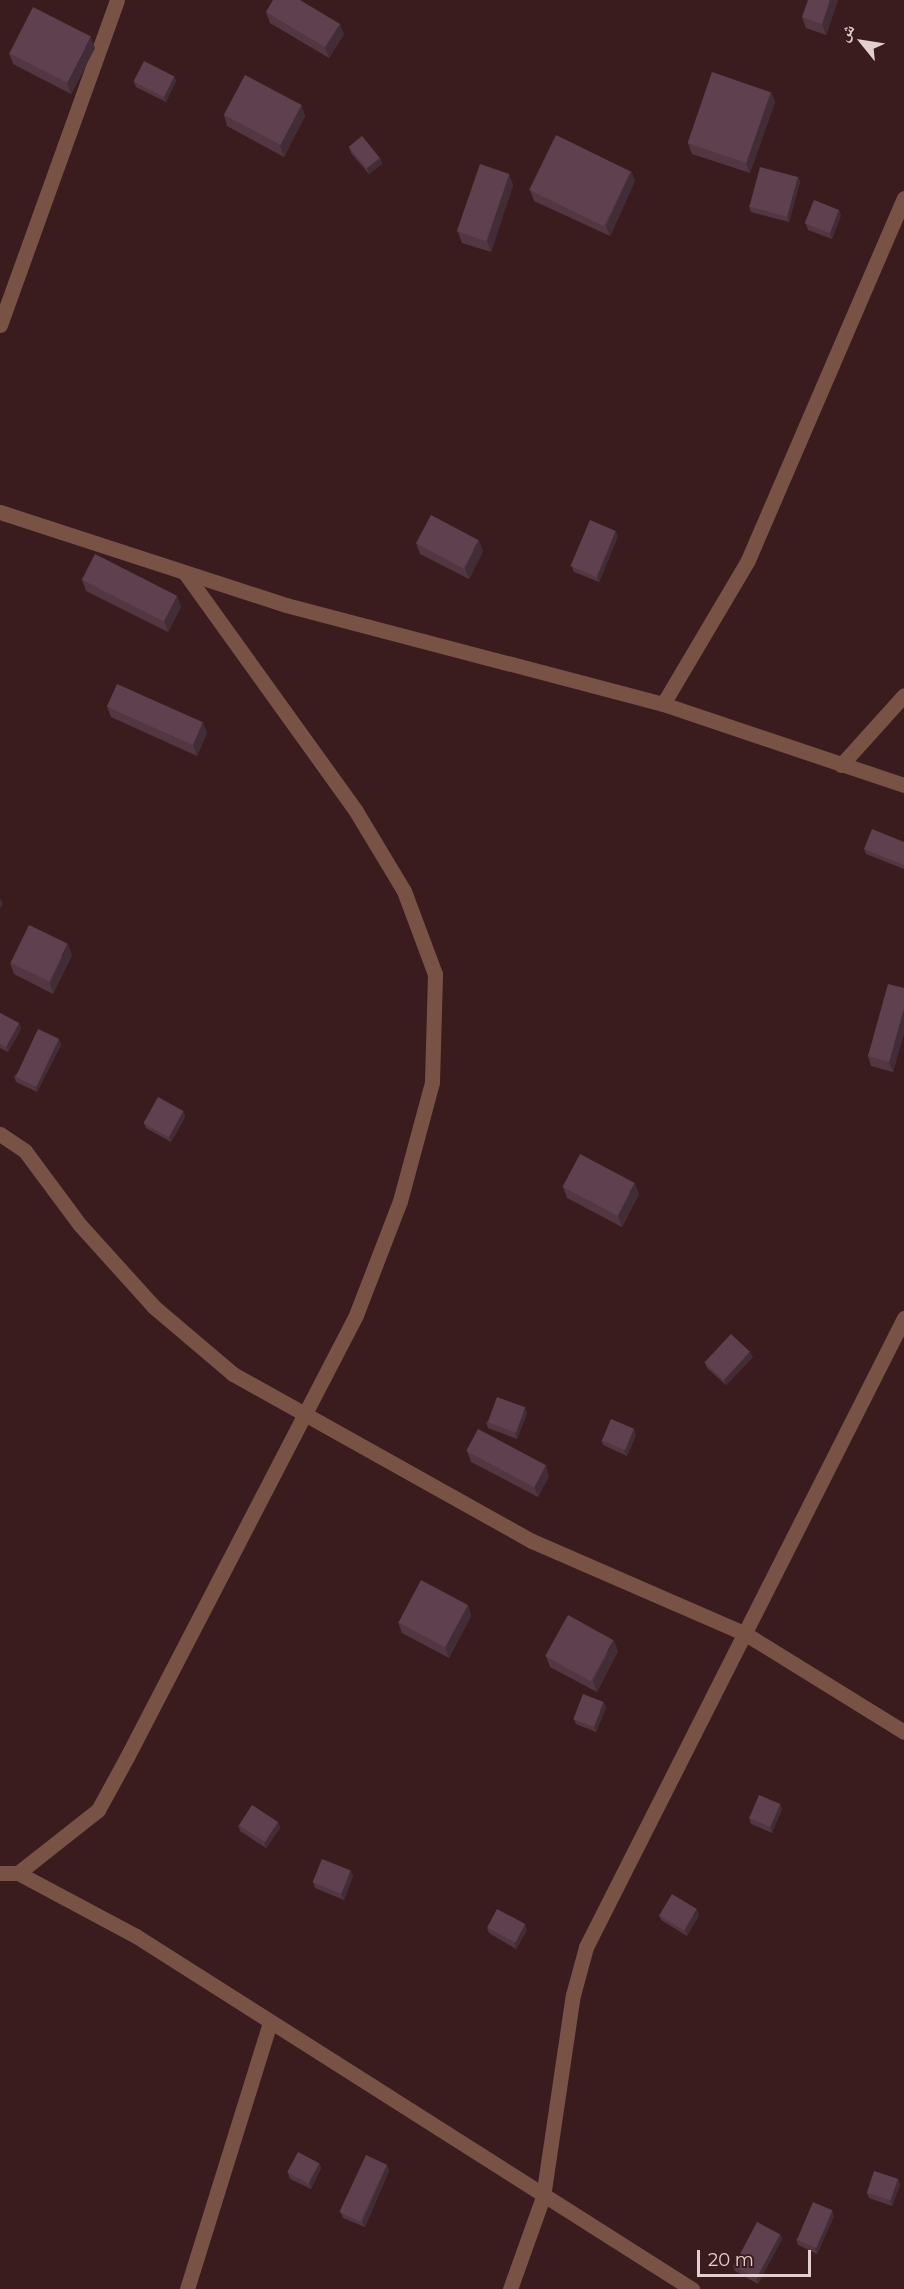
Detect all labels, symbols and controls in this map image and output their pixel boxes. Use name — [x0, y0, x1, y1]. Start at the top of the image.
north arrow — [832, 12, 892, 72]
text: ش — [834, 21, 858, 45]
scale bar — [700, 2238, 814, 2276]
text: 20 m — [708, 2249, 754, 2271]

